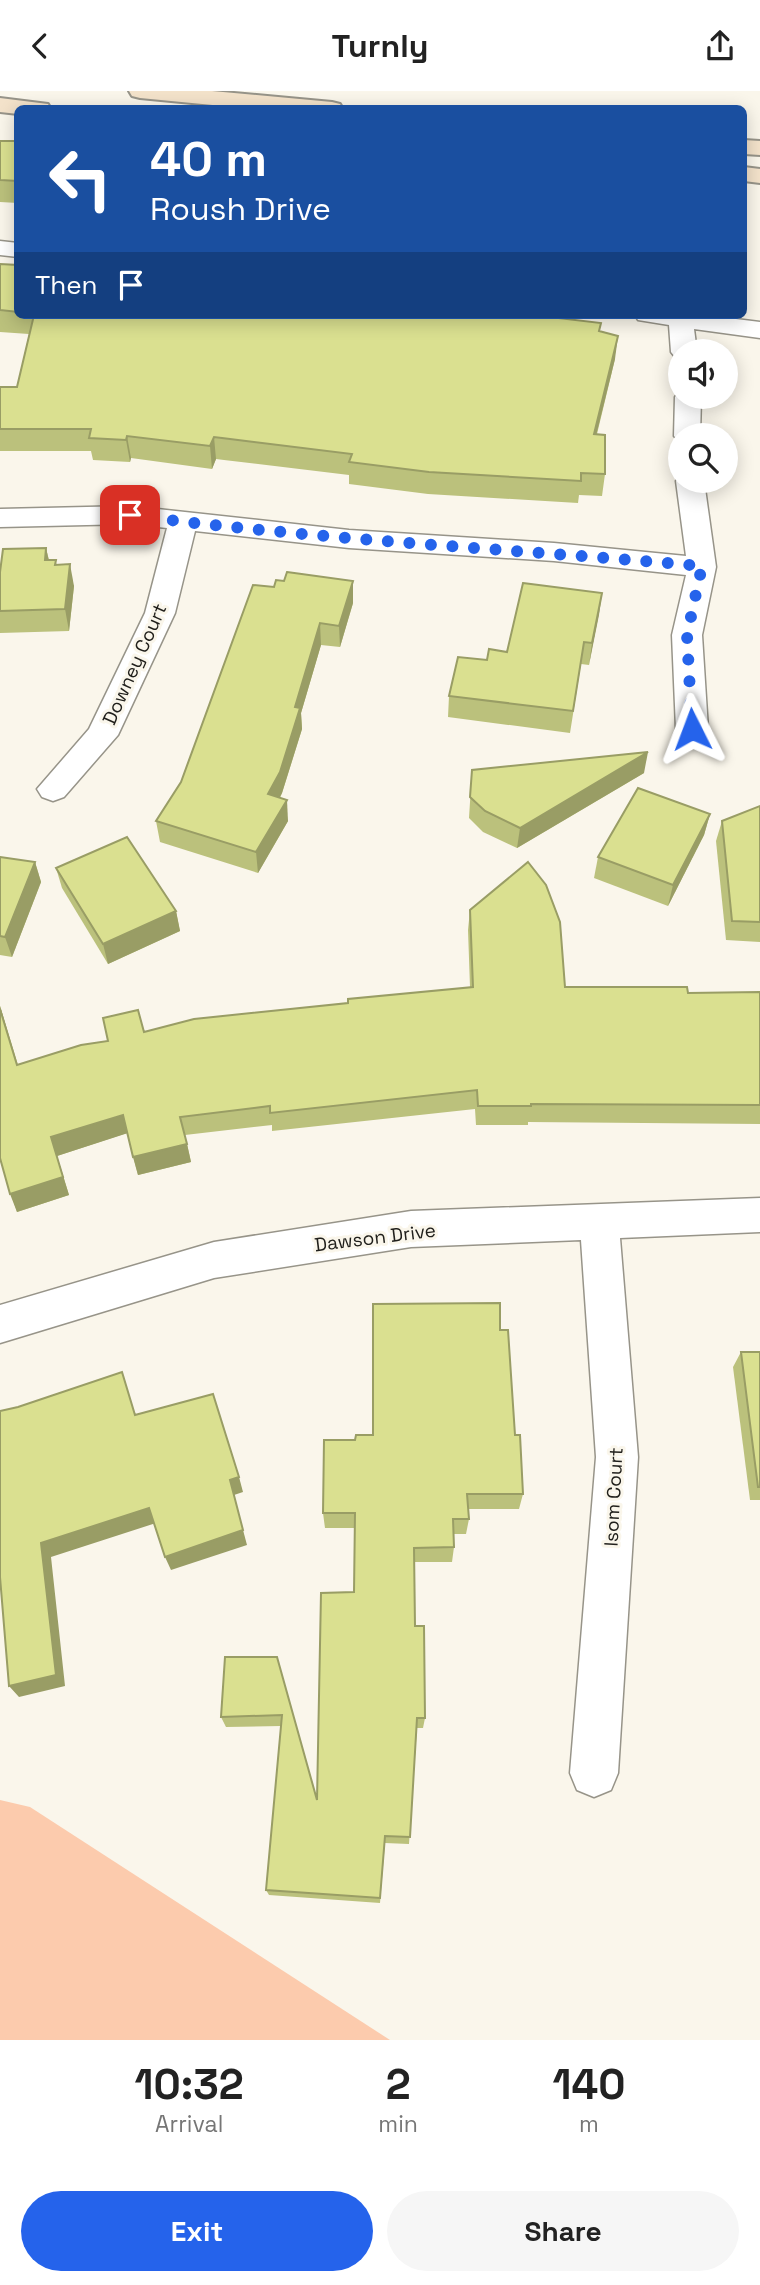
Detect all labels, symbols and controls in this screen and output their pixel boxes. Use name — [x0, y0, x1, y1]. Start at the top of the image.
text: Turnly — [332, 26, 428, 66]
icon: back — [21, 27, 59, 65]
icon: share — [701, 27, 739, 65]
text: 40 m — [150, 128, 267, 190]
icon: left — [35, 133, 126, 224]
text: Roush Drive — [150, 189, 331, 229]
icon: arrive — [112, 266, 150, 304]
text: Then — [35, 268, 98, 302]
map controls — [668, 339, 738, 493]
button: sound — [668, 339, 738, 409]
button: search — [668, 423, 738, 493]
pin — [100, 485, 160, 545]
icon: arrive — [111, 496, 149, 534]
street label: Downey Court — [97, 600, 172, 729]
position arrow — [655, 692, 729, 766]
street label: Dawson Drive — [313, 1218, 437, 1257]
street label: Isom Court — [598, 1447, 629, 1547]
text: 10:32 — [135, 2058, 244, 2111]
text: 2 — [386, 2058, 411, 2111]
text: 140 — [552, 2058, 625, 2111]
text: Arrival — [155, 2109, 223, 2139]
text: min — [378, 2109, 418, 2139]
text: m — [579, 2109, 599, 2139]
button: Exit — [21, 2191, 373, 2271]
button: Share — [387, 2191, 739, 2271]

